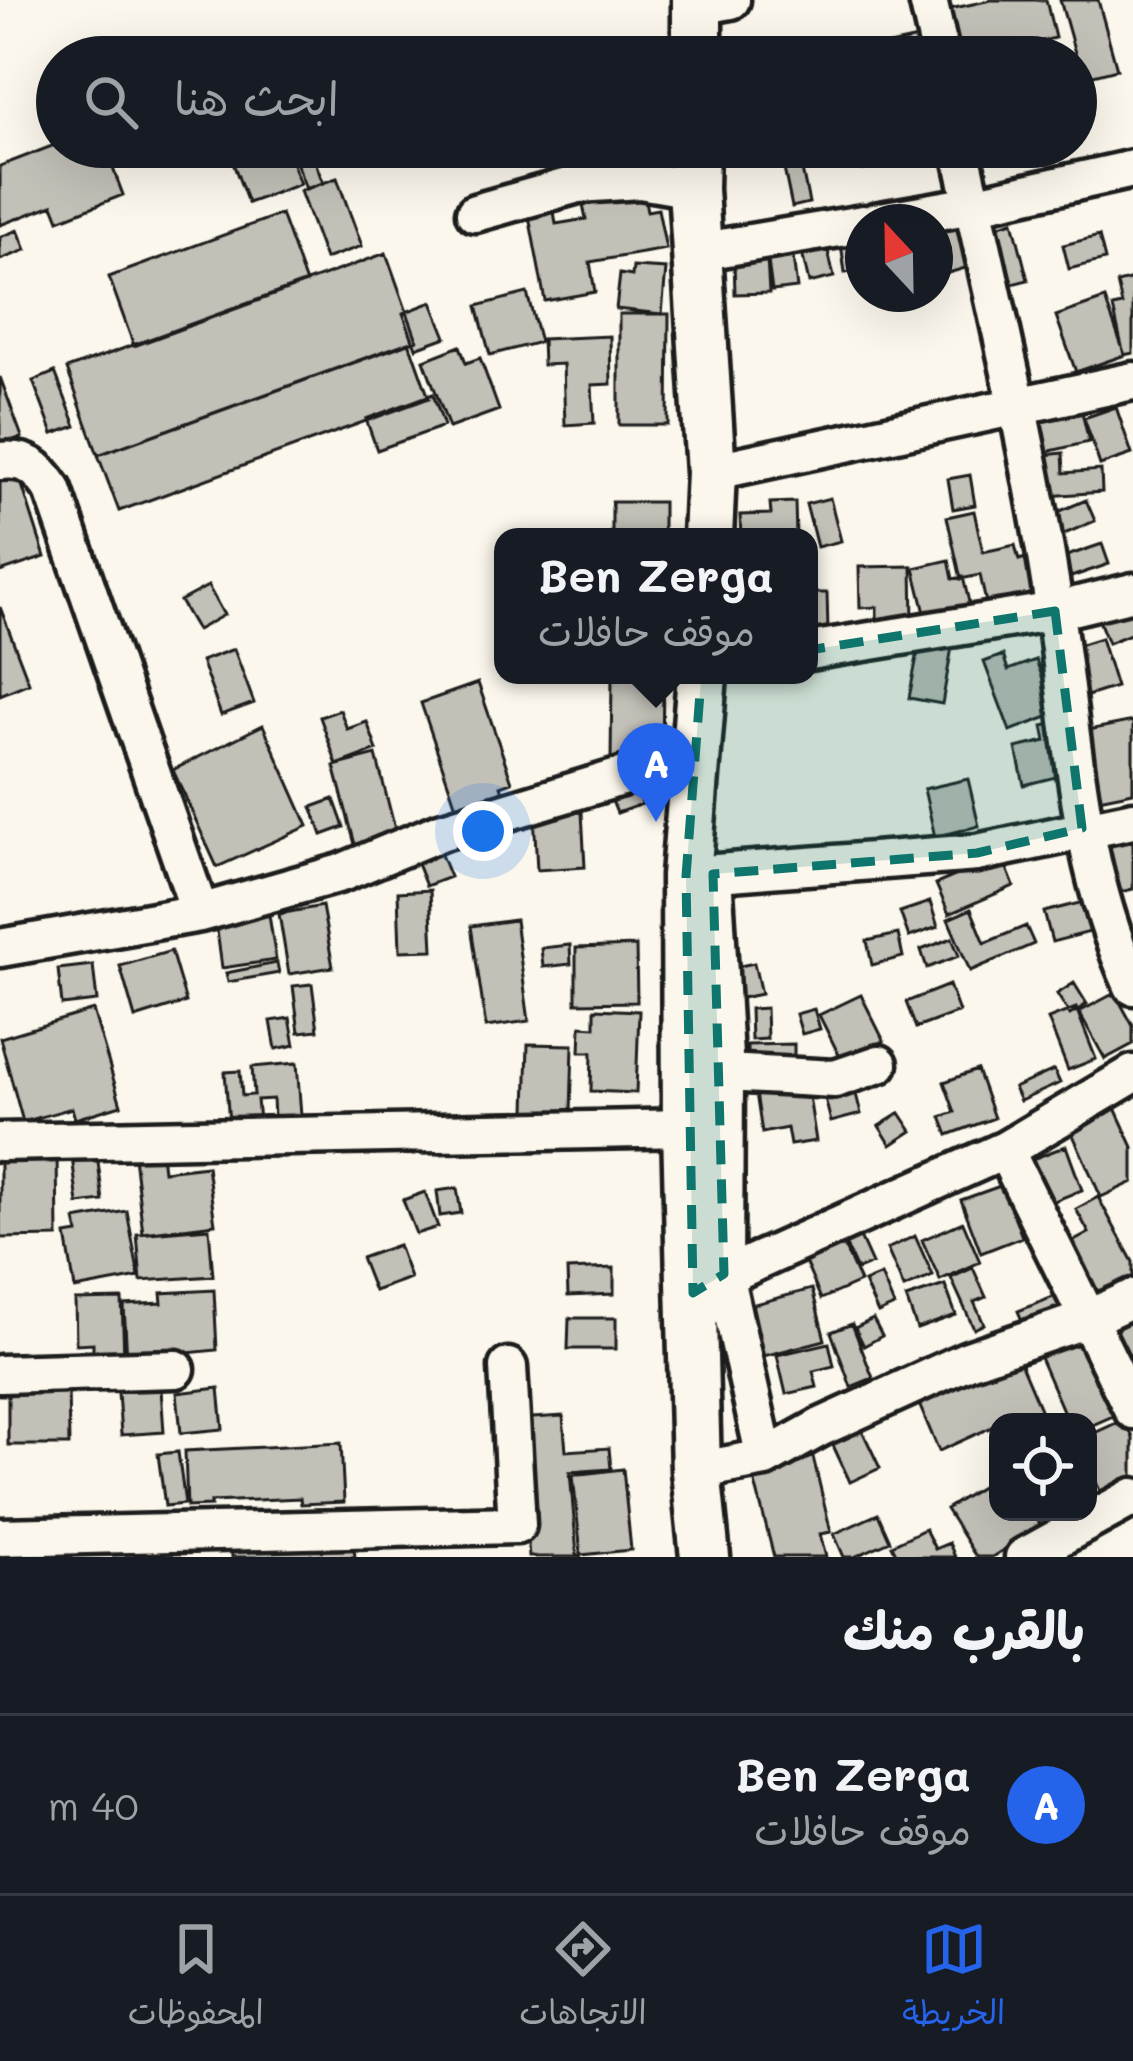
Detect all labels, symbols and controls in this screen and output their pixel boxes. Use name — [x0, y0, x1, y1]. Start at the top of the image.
search box — [36, 36, 1097, 168]
text: ابحث هنا — [174, 68, 339, 126]
icon: search — [78, 69, 144, 135]
north arrow — [845, 204, 953, 312]
popup — [494, 528, 818, 684]
text: Ben Zerga — [538, 545, 774, 603]
text: موقف حافلات — [538, 605, 755, 656]
pin: A — [617, 723, 695, 822]
your location — [453, 801, 513, 861]
map controls — [989, 1413, 1097, 1521]
button: locate — [989, 1413, 1097, 1521]
text: بالقرب منك — [843, 1595, 1085, 1662]
text: Ben Zerga — [735, 1744, 971, 1802]
text: 40 m — [48, 1779, 139, 1830]
text: A — [1032, 1779, 1060, 1830]
text: موقف حافلات — [754, 1804, 971, 1855]
tab: المحفوظات — [128, 1916, 264, 2042]
tab: الاتجاهات — [519, 1916, 647, 2042]
tab: الخريطة — [902, 1916, 1005, 2042]

